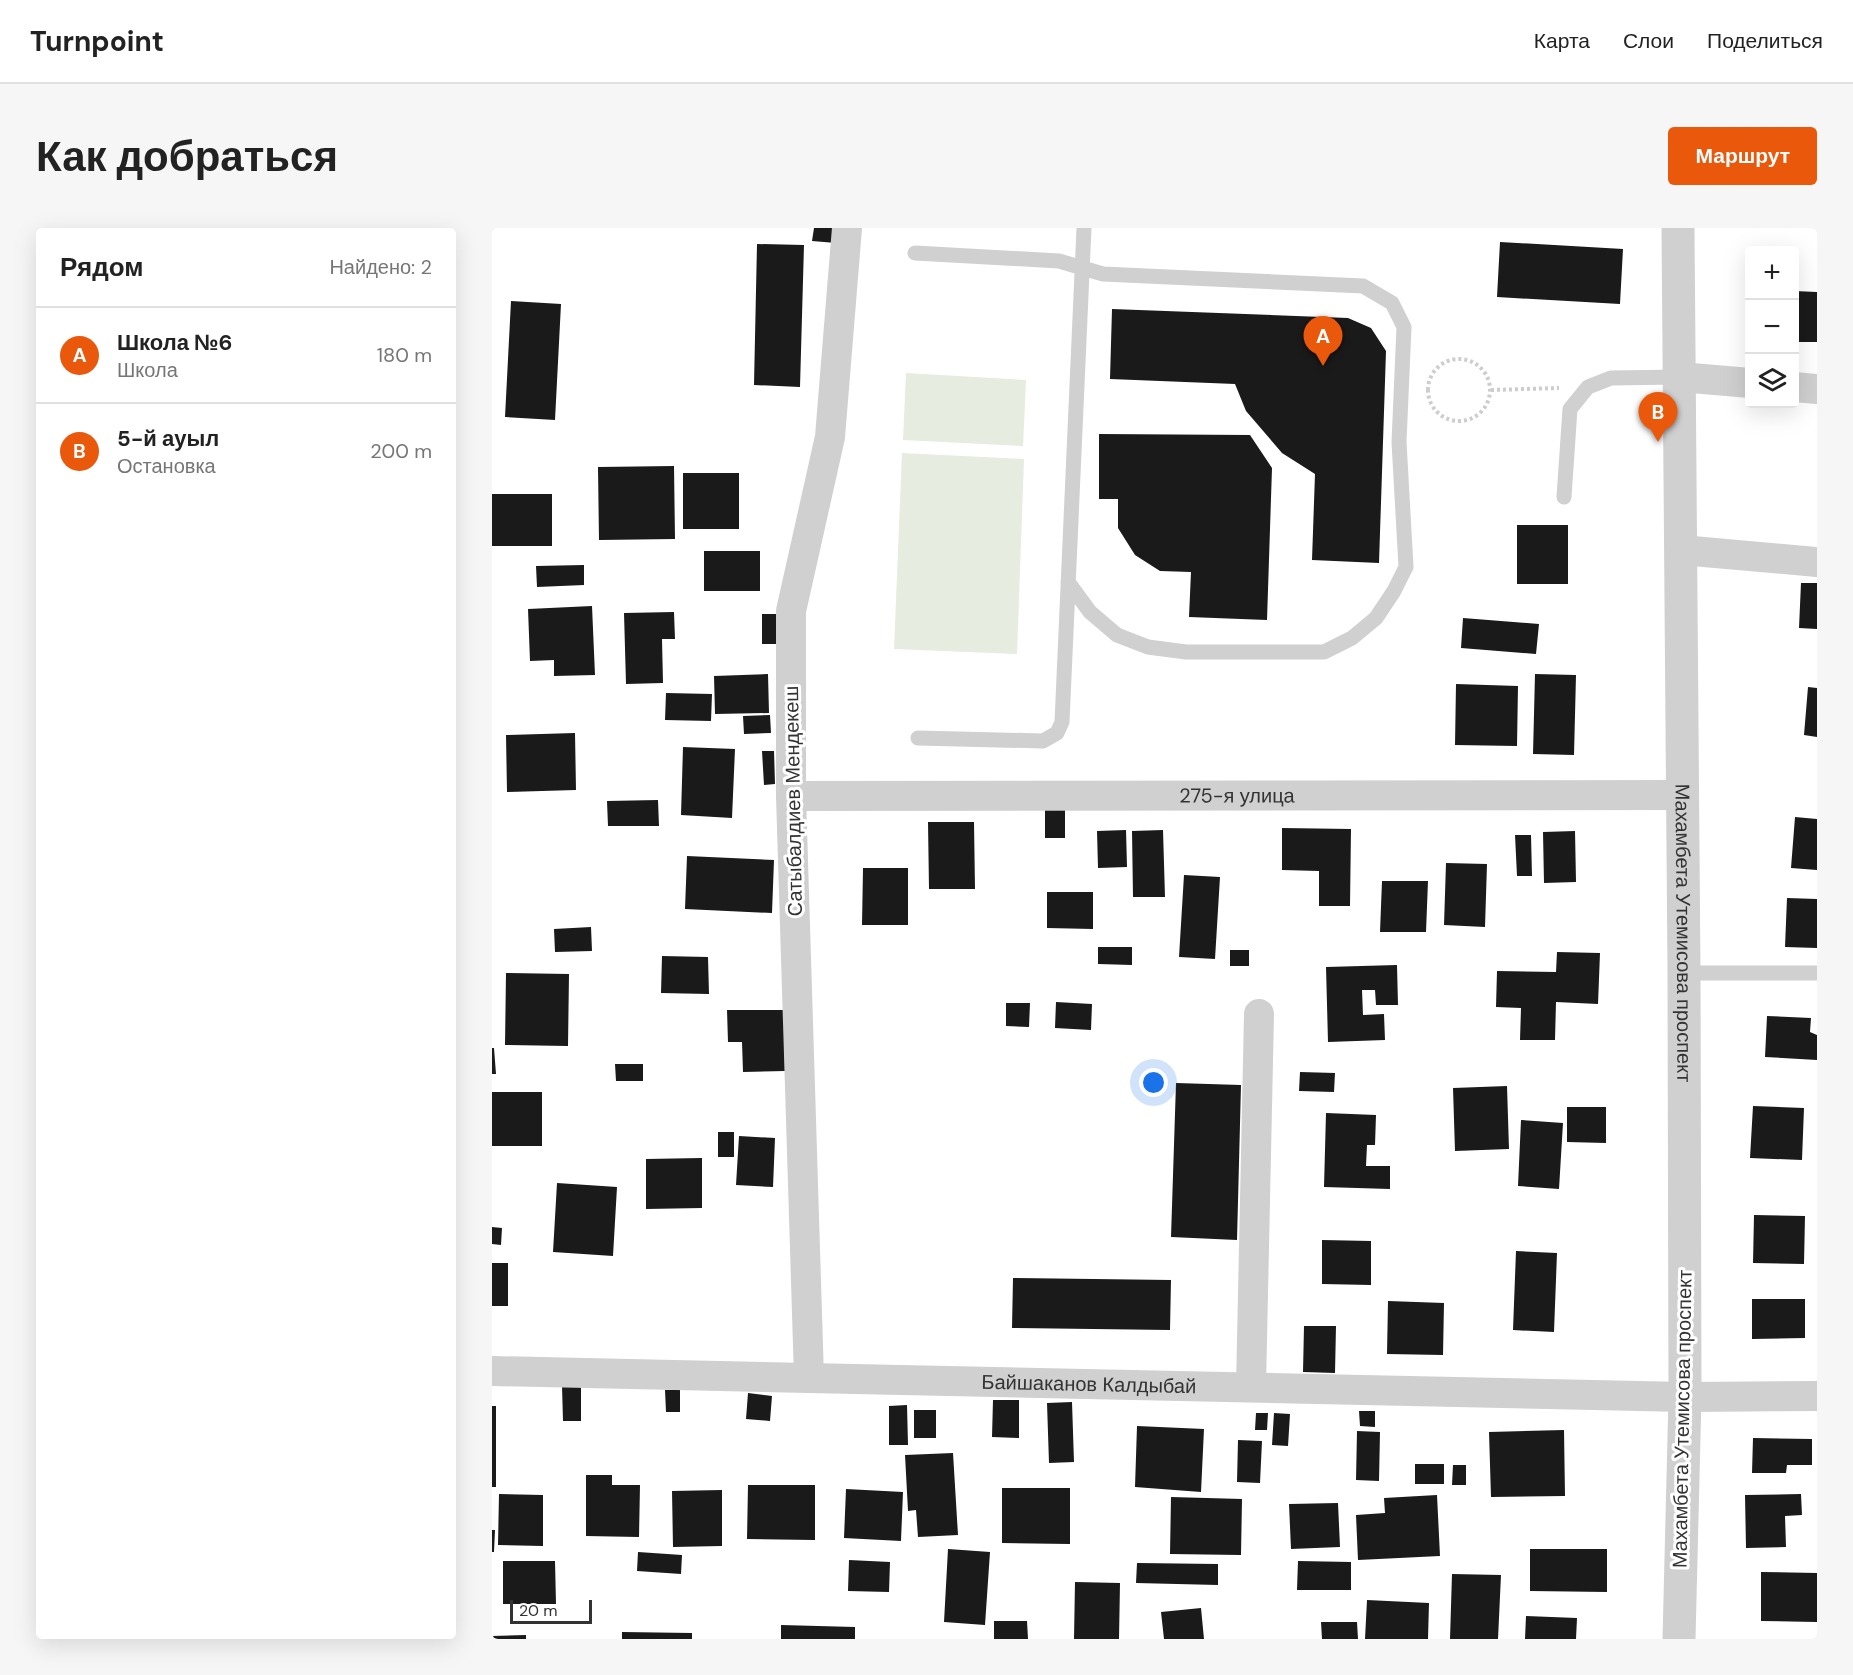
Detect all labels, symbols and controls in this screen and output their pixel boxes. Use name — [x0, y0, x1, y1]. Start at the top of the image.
text: Turnpoint — [30, 23, 164, 60]
text: Карта — [1534, 27, 1590, 55]
text: Слои — [1623, 27, 1674, 55]
text: Поделиться — [1707, 27, 1823, 55]
button: Маршрут — [1668, 127, 1817, 185]
text: Как добраться — [36, 129, 338, 184]
map controls — [1745, 246, 1799, 408]
button: + — [1745, 246, 1799, 300]
text: Рядом — [60, 250, 143, 284]
text: Найдено: 2 — [329, 254, 432, 280]
button: − — [1745, 300, 1799, 354]
pin: A — [1304, 316, 1342, 366]
text: Школа №6 — [117, 328, 233, 357]
text: A — [72, 342, 87, 368]
text: 180 m — [377, 342, 432, 368]
button: layers — [1745, 354, 1799, 408]
text: Школа — [117, 357, 178, 383]
pin: B — [1638, 392, 1678, 442]
text: 5-й ауыл — [117, 424, 219, 453]
text: B — [73, 438, 86, 464]
text: 200 m — [370, 438, 432, 464]
text: Остановка — [117, 453, 216, 479]
street label: Сатыбалдиев Мендекеш — [778, 686, 808, 916]
street label: 275-я улица — [1179, 782, 1296, 809]
street label: Махамбета Утемисова проспект — [1669, 784, 1697, 1082]
your location — [1139, 1068, 1168, 1097]
street label: Махамбета Утемисова проспект — [1666, 1270, 1698, 1568]
street label: Байшаканов Калдыбай — [981, 1369, 1197, 1399]
scale bar — [510, 1597, 592, 1624]
text: 20 m — [519, 1600, 558, 1621]

